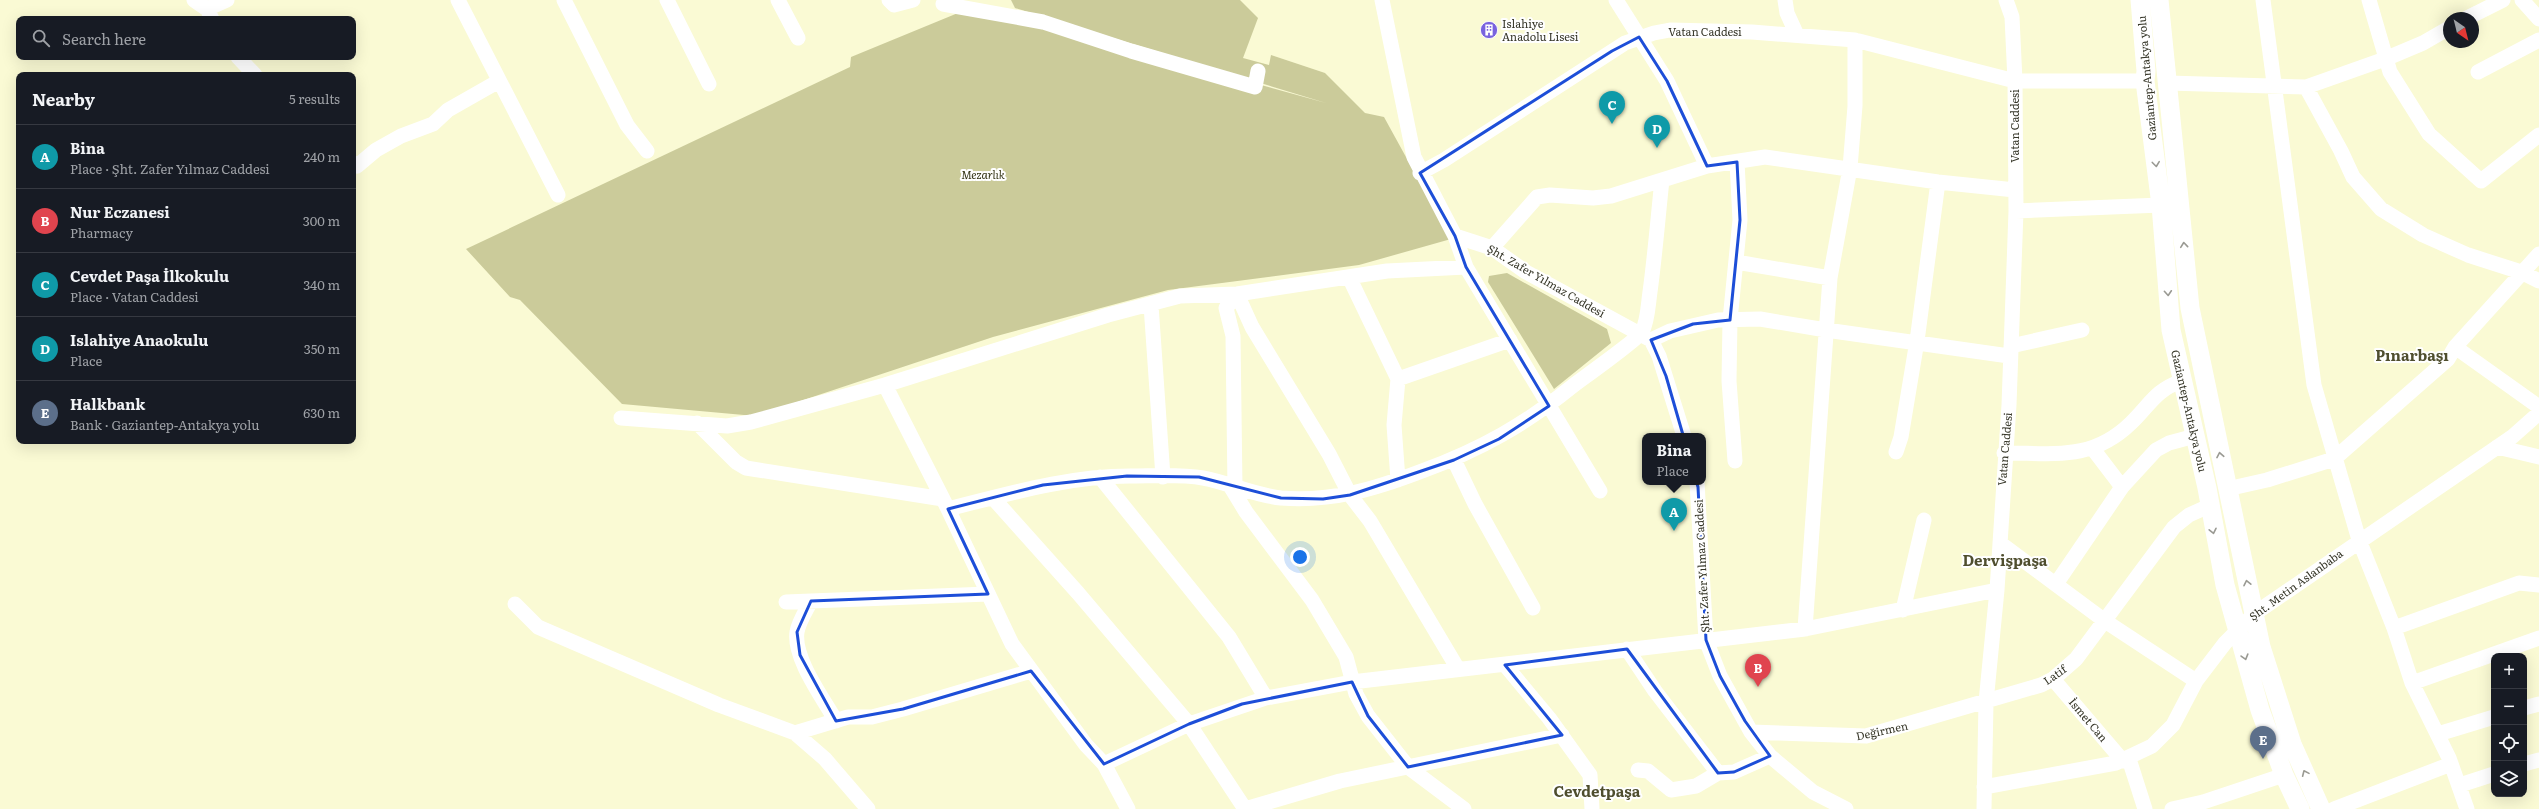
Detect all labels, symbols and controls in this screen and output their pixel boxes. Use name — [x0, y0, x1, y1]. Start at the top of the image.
north arrow — [2443, 12, 2479, 48]
place label: Islahiye Anadolu Lisesi — [1502, 15, 1579, 44]
street label: Gaziantep-Antakya yolu — [2133, 15, 2159, 141]
search box — [16, 16, 356, 60]
building icon: Islahiye Anadolu Lisesi — [1479, 20, 1499, 40]
street label: Vatan Caddesi — [1668, 23, 1742, 39]
icon: search — [30, 27, 52, 49]
text: Search here — [62, 27, 146, 50]
text: Nearby — [32, 86, 95, 111]
text: 5 results — [289, 89, 340, 108]
street label: Vatan Caddesi — [2006, 89, 2022, 163]
pin: C — [1599, 91, 1625, 124]
pin: D — [1644, 115, 1670, 148]
text: Bina — [70, 136, 105, 159]
text: A — [40, 147, 50, 166]
text: 240 m — [304, 147, 340, 166]
text: Place · Şht. Zafer Yılmaz Caddesi — [70, 159, 270, 178]
one-way arrow — [2151, 161, 2160, 167]
park label: Mezarlık — [961, 166, 1005, 182]
text: Nur Eczanesi — [70, 200, 170, 223]
text: B — [41, 211, 49, 230]
text: 300 m — [303, 211, 340, 230]
text: Pharmacy — [70, 223, 133, 242]
street label: Şht. Zafer Yılmaz Caddesi — [1485, 240, 1609, 321]
one-way arrow — [2180, 242, 2189, 248]
text: Cevdet Paşa İlkokulu — [70, 264, 229, 287]
text: C — [40, 275, 50, 294]
text: 340 m — [303, 275, 340, 294]
text: Place · Vatan Caddesi — [70, 287, 199, 306]
one-way arrow — [2164, 290, 2173, 296]
text: Islahiye Anaokulu — [70, 328, 208, 351]
text: D — [40, 339, 50, 358]
text: 350 m — [304, 339, 340, 358]
district label: Pınarbaşı — [2375, 343, 2449, 366]
street label: Gaziantep-Antakya yolu — [2168, 348, 2212, 474]
text: Place — [70, 351, 102, 370]
text: Halkbank — [70, 392, 145, 415]
text: E — [41, 403, 49, 422]
text: 630 m — [303, 403, 340, 422]
street label: Vatan Caddesi — [1993, 411, 2015, 486]
text: Bank · Gaziantep-Antakya yolu — [70, 415, 259, 434]
popup — [1642, 433, 1706, 485]
text: Bina — [1657, 438, 1691, 461]
one-way arrow — [2217, 452, 2225, 458]
text: Place — [1657, 461, 1689, 480]
pin: A — [1661, 498, 1687, 531]
street label: Şht. Zafer Yılmaz Caddesi — [1690, 499, 1712, 633]
one-way arrow — [2208, 528, 2217, 534]
street label: Şht. Metin Aslanbaba — [2245, 545, 2346, 624]
your location — [1290, 547, 1310, 567]
district label: Dervişpaşa — [1962, 548, 2048, 571]
one-way arrow — [2243, 579, 2251, 586]
one-way arrow — [2240, 653, 2249, 660]
map controls — [2491, 653, 2527, 797]
button: + — [2491, 653, 2527, 689]
pin: B — [1745, 654, 1771, 687]
street label: Latif — [2040, 660, 2070, 688]
button: − — [2491, 689, 2527, 725]
street label: İsmet Can — [2066, 694, 2112, 745]
street label: Değirmen — [1854, 717, 1909, 743]
button: locate — [2491, 725, 2527, 761]
pin: E — [2250, 726, 2276, 759]
button: layers — [2491, 761, 2527, 797]
one-way arrow — [2302, 770, 2310, 778]
district label: Cevdetpaşa — [1554, 779, 1641, 802]

